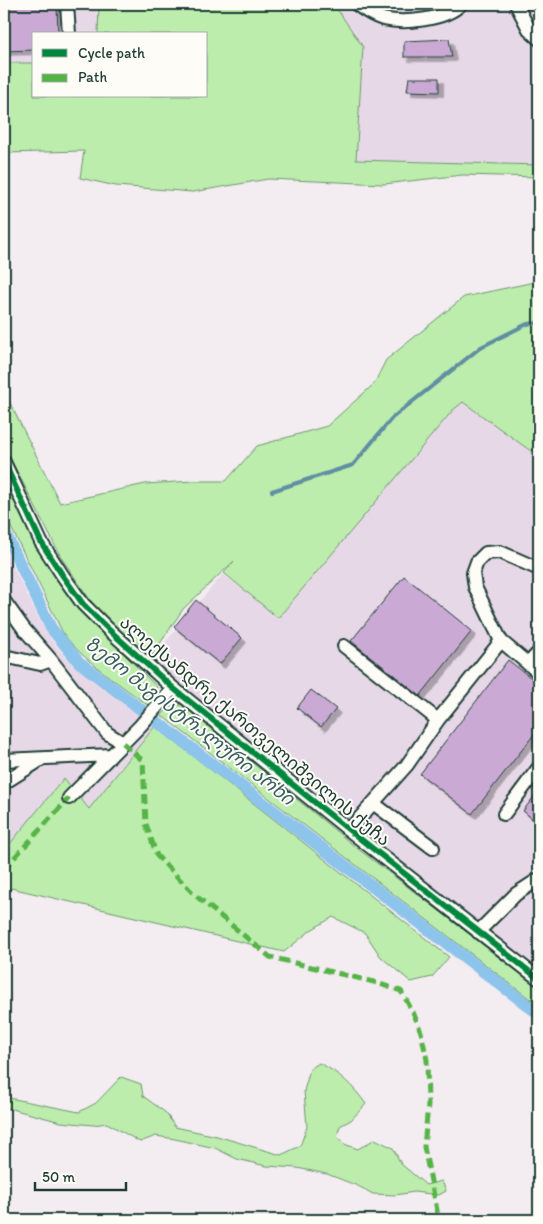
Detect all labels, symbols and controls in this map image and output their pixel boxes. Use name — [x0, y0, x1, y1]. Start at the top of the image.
legend — [32, 32, 208, 98]
text: Cycle path — [78, 44, 145, 62]
text: Path — [78, 68, 107, 86]
street label: ალექსანდრე ქართველიშვილის ქუჩა — [115, 611, 395, 851]
water label: ზემო მაგისტრალური არხი — [81, 632, 300, 811]
scale bar — [35, 1159, 126, 1191]
text: 50 m — [42, 1168, 75, 1186]

